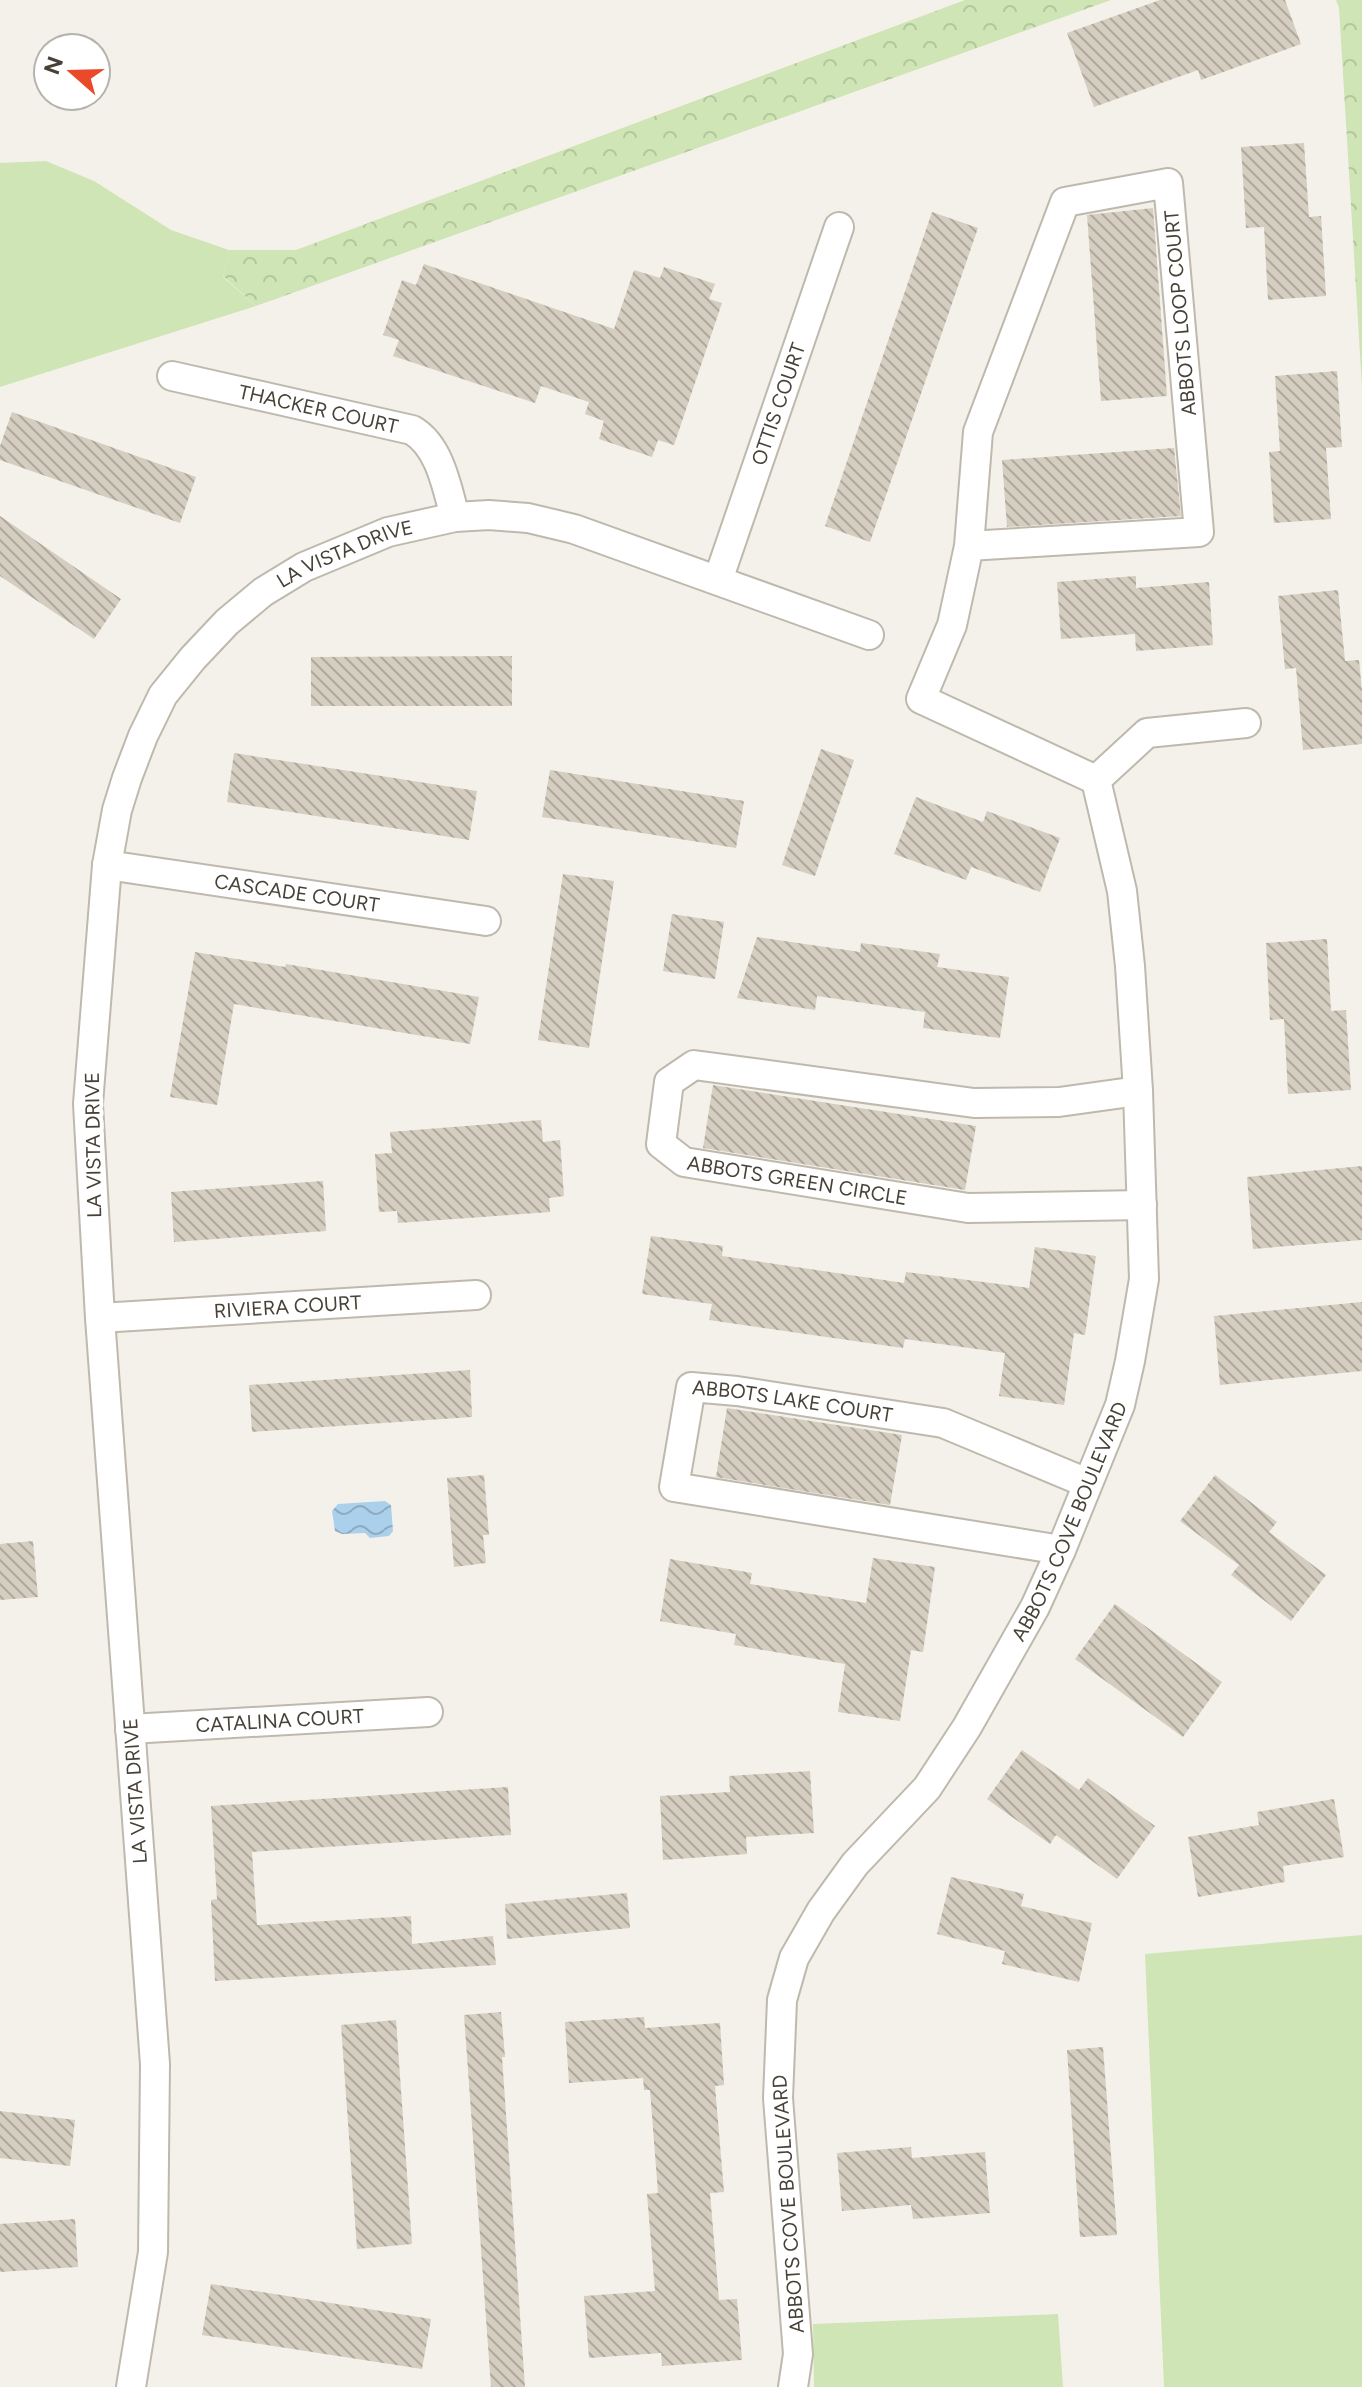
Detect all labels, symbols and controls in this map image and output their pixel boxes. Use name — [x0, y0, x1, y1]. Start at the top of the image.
north arrow — [32, 32, 112, 112]
text: N — [38, 53, 69, 78]
street label: ABBOTS LOOP COURT — [1159, 209, 1201, 417]
street label: OTTIS COURT — [746, 340, 810, 468]
street label: THACKER COURT — [236, 379, 400, 438]
street label: LA VISTA DRIVE — [272, 515, 415, 593]
street label: CASCADE COURT — [213, 869, 381, 917]
street label: LA VISTA DRIVE — [80, 1072, 106, 1218]
street label: ABBOTS GREEN CIRCLE — [685, 1151, 909, 1210]
street label: RIVIERA COURT — [213, 1290, 362, 1323]
street label: ABBOTS LAKE COURT — [691, 1375, 894, 1427]
street label: ABBOTS COVE BOULEVARD — [1006, 1398, 1132, 1645]
street label: CATALINA COURT — [195, 1704, 364, 1737]
street label: LA VISTA DRIVE — [118, 1717, 152, 1865]
street label: ABBOTS COVE BOULEVARD — [767, 2074, 809, 2334]

